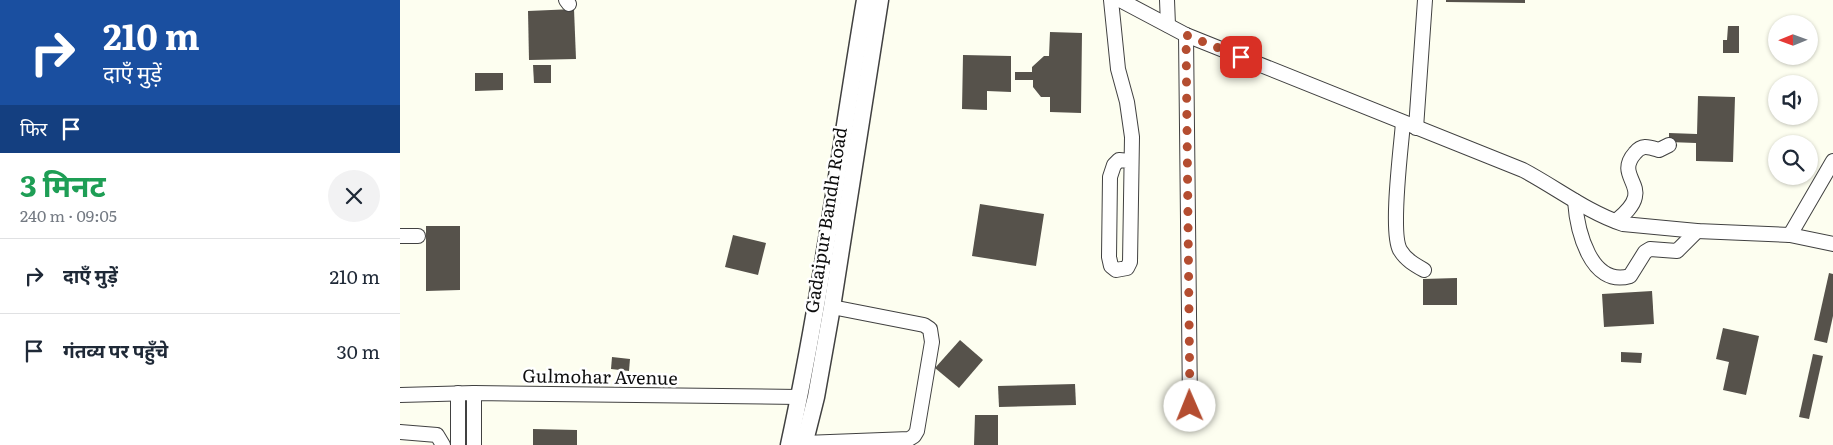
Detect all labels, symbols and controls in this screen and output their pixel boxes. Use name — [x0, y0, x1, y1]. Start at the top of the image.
text: 210 m — [103, 9, 200, 61]
north arrow — [1768, 15, 1818, 65]
map controls — [1768, 15, 1818, 185]
icon: right — [20, 20, 85, 85]
pin — [1220, 36, 1262, 78]
icon: arrive — [1227, 43, 1255, 71]
text: दाएँ मुड़ें — [103, 56, 162, 89]
button: sound — [1768, 75, 1818, 125]
text: फिर — [20, 114, 47, 142]
icon: arrive — [57, 115, 85, 143]
street label: Gadaipur Bandh Road — [797, 125, 853, 315]
button: search — [1768, 135, 1818, 185]
text: 3 मिनट — [20, 162, 106, 206]
button: close — [328, 170, 380, 222]
text: 240 m · 09:05 — [20, 203, 117, 227]
text: दाएँ मुड़ें — [63, 261, 118, 289]
icon: right — [20, 262, 48, 290]
text: 210 m — [329, 262, 380, 290]
text: गंतव्य पर पहुँचे — [63, 336, 168, 364]
icon: arrive — [20, 337, 48, 365]
text: 30 m — [336, 337, 380, 365]
street label: Gulmohar Avenue — [522, 361, 678, 391]
position arrow — [1163, 379, 1215, 431]

